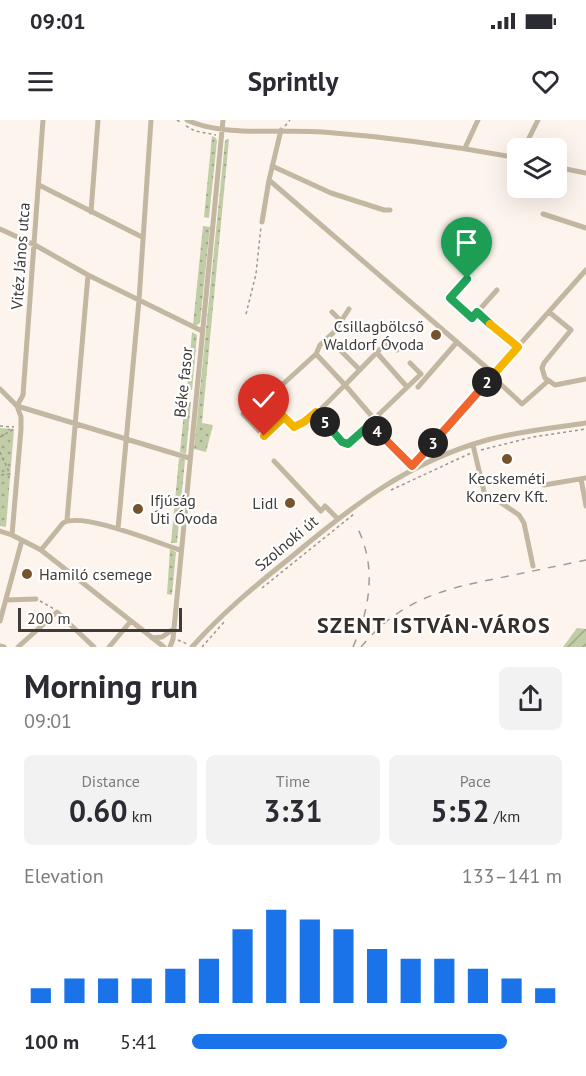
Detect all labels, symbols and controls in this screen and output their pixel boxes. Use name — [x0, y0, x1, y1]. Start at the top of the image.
text: 09:01 — [30, 7, 86, 35]
text: Sprintly — [248, 64, 338, 98]
icon: menu — [24, 65, 57, 98]
icon: heart — [529, 65, 562, 98]
map controls — [507, 138, 567, 198]
button: layers — [507, 138, 567, 198]
street label: Vitéz János utca — [6, 202, 34, 311]
pin — [441, 217, 492, 279]
icon: arrive — [450, 226, 483, 259]
place label: Csillagbölcső Waldorf Óvoda — [323, 316, 424, 354]
marker: Csillagbölcső Waldorf Óvoda — [429, 328, 443, 342]
street label: Béke fasor — [169, 345, 197, 418]
pin: 2 — [472, 367, 502, 397]
text: 2 — [482, 372, 492, 392]
pin — [238, 374, 289, 436]
icon: check — [247, 383, 280, 416]
pin: 5 — [310, 407, 340, 437]
text: 5 — [320, 412, 330, 432]
pin: 4 — [362, 416, 392, 446]
text: 4 — [372, 421, 382, 441]
pin: 3 — [418, 428, 448, 458]
text: 3 — [428, 433, 438, 453]
marker: Kecskeméti Konzerv Kft. — [500, 452, 514, 466]
place label: Kecskeméti Konzerv Kft. — [466, 468, 548, 506]
place label: Ifjúság Úti Óvoda — [150, 490, 218, 528]
place label: Lidl — [252, 493, 278, 513]
marker: Lidl — [283, 496, 297, 510]
marker: Ifjúság Úti Óvoda — [131, 502, 145, 516]
street label: Szolnoki út — [250, 510, 322, 575]
place label: Hamiló csemege — [39, 564, 152, 584]
marker: Hamiló csemege — [20, 567, 34, 581]
scale bar — [18, 605, 182, 633]
text: 200 m — [27, 608, 70, 628]
district label: SZENT ISTVÁN-VÁROS — [317, 611, 551, 639]
text: Morning run — [24, 664, 198, 707]
button: share — [499, 667, 562, 730]
text: 09:01 — [24, 708, 72, 734]
text: Distance — [81, 771, 140, 791]
text: Time — [276, 771, 310, 791]
text: Pace — [460, 771, 491, 791]
text: 0.60 — [69, 791, 127, 830]
text: 3:31 — [263, 791, 323, 830]
text: 5:52 — [430, 791, 490, 830]
text: km — [127, 806, 152, 826]
text: /km — [490, 806, 520, 826]
text: Elevation — [24, 863, 104, 889]
text: 133–141 m — [462, 863, 562, 889]
text: 100 m — [24, 1029, 79, 1055]
text: 5:41 — [120, 1029, 157, 1055]

